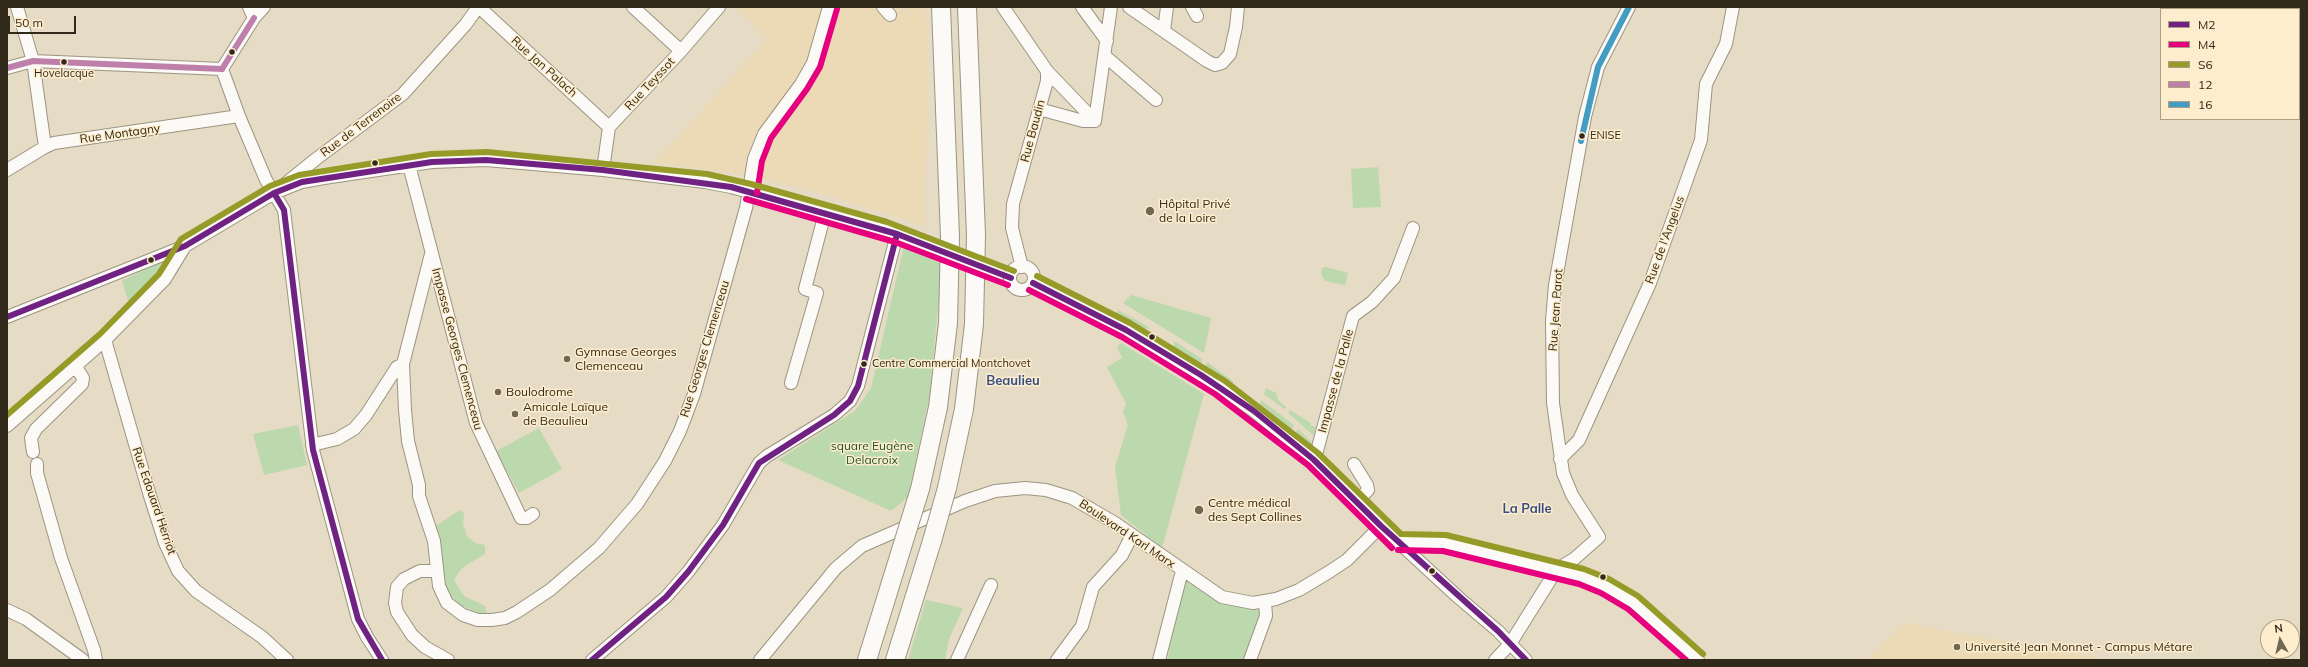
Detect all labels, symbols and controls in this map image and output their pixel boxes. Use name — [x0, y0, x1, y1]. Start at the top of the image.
scale bar — [10, 8, 78, 34]
legend — [2160, 8, 2300, 120]
text: 50 m — [15, 15, 43, 30]
text: M2 — [2198, 17, 2216, 32]
street label: Rue Jan Palach — [508, 34, 580, 100]
text: M4 — [2198, 37, 2216, 52]
unlabelled marker — [227, 47, 237, 57]
street label: Rue Teyssot — [622, 55, 678, 113]
marker: Hovelacque — [59, 57, 69, 67]
text: S6 — [2198, 57, 2213, 72]
place label: Hovelacque — [34, 67, 94, 81]
text: 12 — [2198, 77, 2212, 92]
street label: Rue de Terrenoire — [318, 90, 404, 160]
text: 16 — [2198, 97, 2212, 112]
street label: Rue Baudin — [1018, 98, 1048, 164]
street label: Rue Montagny — [79, 121, 161, 147]
place label: ENISE — [1590, 129, 1621, 143]
marker: ENISE — [1577, 131, 1587, 141]
unlabelled marker — [370, 158, 380, 168]
street label: Rue de l'Angelus — [1642, 194, 1688, 286]
place label: Hôpital Privé de la Loire — [1159, 197, 1230, 225]
marker: Hôpital Privé de la Loire — [1144, 205, 1156, 217]
unlabelled marker — [146, 255, 156, 265]
street label: Impasse Georges Clemenceau — [428, 266, 486, 432]
street label: Rue Jean Parot — [1546, 268, 1566, 352]
street label: Rue Georges Clemenceau — [677, 279, 733, 419]
street label: Impasse de la Palle — [1315, 328, 1357, 434]
unlabelled marker — [1147, 332, 1157, 342]
place label: Gymnase Georges Clemenceau — [575, 345, 677, 373]
marker: Gymnase Georges Clemenceau — [562, 354, 572, 364]
place label: Centre Commercial Montchovet — [872, 357, 1031, 371]
marker: Centre Commercial Montchovet — [859, 359, 869, 369]
district label: Beaulieu — [986, 373, 1040, 389]
place label: Boulodrome — [506, 385, 573, 399]
marker: Boulodrome — [493, 387, 503, 397]
place label: Amicale Laïque de Beaulieu — [523, 400, 608, 428]
marker: Amicale Laïque de Beaulieu — [510, 409, 520, 419]
park label: square Eugène Delacroix — [831, 439, 913, 467]
street label: Rue Edouard Herriot — [129, 445, 179, 557]
street label: Boulevard Karl Marx — [1076, 496, 1178, 572]
place label: Centre médical des Sept Collines — [1208, 496, 1302, 524]
district label: La Palle — [1502, 501, 1552, 517]
marker: Centre médical des Sept Collines — [1193, 504, 1205, 516]
unlabelled marker — [1427, 566, 1437, 576]
unlabelled marker — [1598, 572, 1608, 582]
north arrow — [2260, 619, 2300, 659]
text: N — [2273, 621, 2284, 636]
place label: Université Jean Monnet - Campus Métare — [1965, 640, 2193, 654]
marker: Université Jean Monnet - Campus Métare — [1952, 642, 1962, 652]

